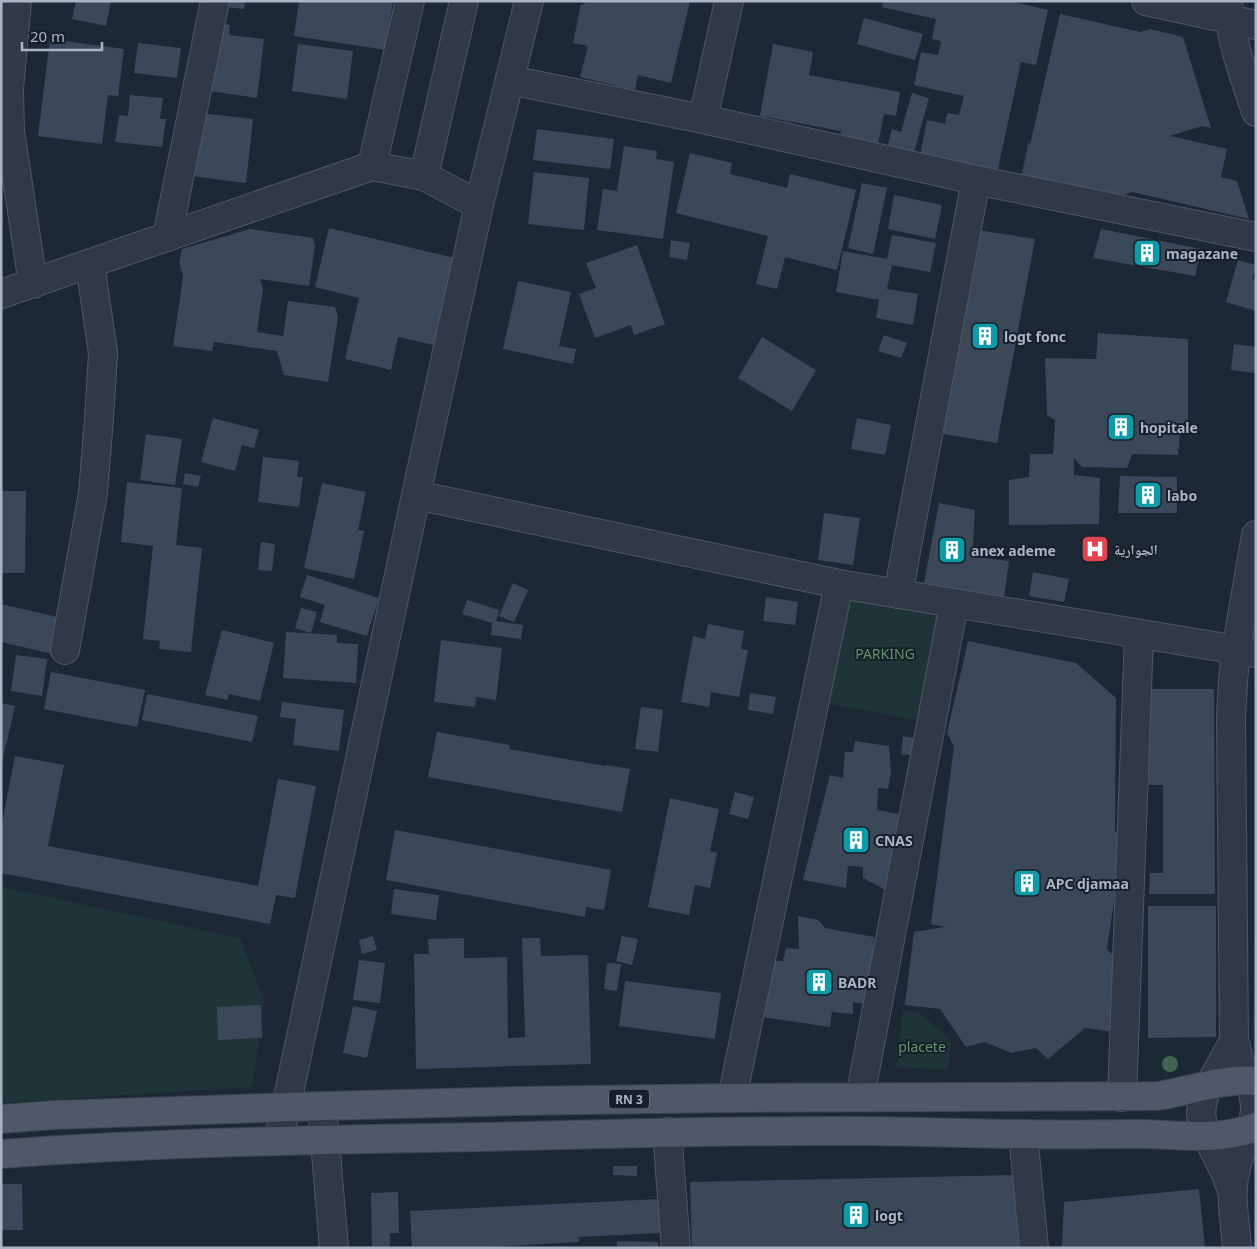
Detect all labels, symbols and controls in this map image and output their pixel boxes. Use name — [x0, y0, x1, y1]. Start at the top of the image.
scale bar — [22, 20, 102, 52]
text: 20 m — [30, 26, 65, 46]
building icon: magazane — [1132, 238, 1162, 268]
place label: magazane — [1166, 244, 1238, 263]
building icon: logt fonc — [970, 321, 1000, 351]
place label: logt fonc — [1004, 327, 1066, 346]
building icon: hopitale — [1106, 412, 1136, 442]
place label: hopitale — [1140, 418, 1198, 437]
building icon: labo — [1133, 480, 1163, 510]
place label: labo — [1167, 486, 1197, 505]
hospital icon: الجوارية — [1080, 534, 1110, 564]
building icon: anex ademe — [937, 535, 967, 565]
place label: الجوارية — [1114, 540, 1158, 559]
place label: anex ademe — [971, 541, 1056, 560]
park label: PARKING — [855, 644, 915, 663]
building icon: CNAS — [841, 825, 871, 855]
place label: CNAS — [875, 831, 913, 850]
building icon: APC djamaa — [1012, 868, 1042, 898]
place label: APC djamaa — [1046, 874, 1129, 893]
building icon: BADR — [804, 967, 834, 997]
place label: BADR — [838, 973, 877, 992]
park label: placete — [898, 1037, 946, 1056]
road number: RN 3 — [609, 1090, 649, 1108]
building icon: logt — [841, 1200, 871, 1230]
place label: logt — [875, 1206, 903, 1225]

